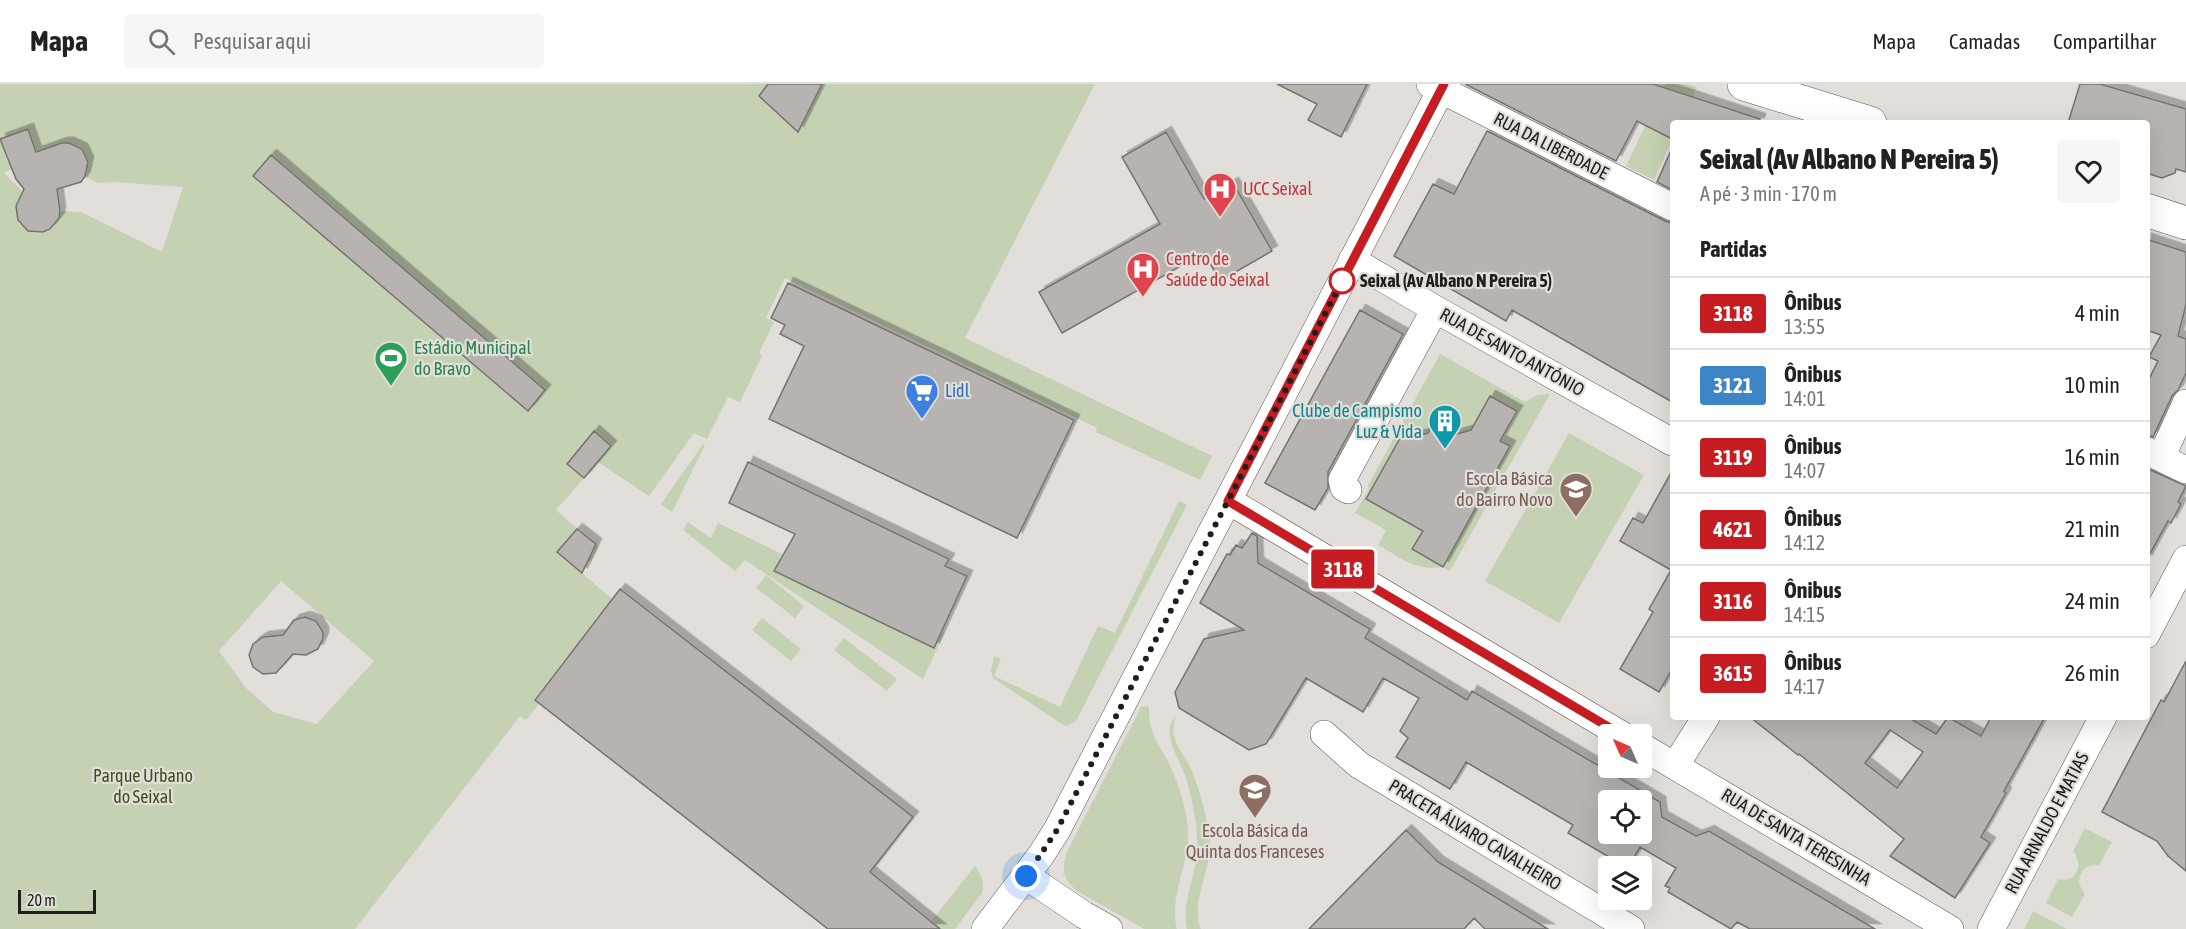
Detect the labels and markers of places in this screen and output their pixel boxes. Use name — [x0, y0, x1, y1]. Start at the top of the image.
hospital icon: UCC Seixal — [1202, 171, 1238, 218]
place label: UCC Seixal — [1243, 178, 1312, 199]
place label: Centro de Saúde do Seixal — [1166, 248, 1270, 290]
hospital icon: Centro de Saúde do Seixal — [1125, 251, 1161, 298]
marker: Seixal (Av Albano N Pereira 5) — [1329, 268, 1355, 294]
place label: Seixal (Av Albano N Pereira 5) — [1360, 270, 1552, 291]
place label: Estádio Municipal do Bravo — [414, 337, 531, 379]
sports icon: Estádio Municipal do Bravo — [373, 340, 409, 387]
supermarket icon: Lidl — [904, 373, 940, 420]
place label: Lidl — [945, 380, 970, 401]
place label: Clube de Campismo Luz & Vida — [1292, 400, 1422, 442]
building icon: Clube de Campismo Luz & Vida — [1427, 403, 1463, 450]
place label: Escola Básica do Bairro Novo — [1456, 468, 1553, 510]
school or university icon: Escola Básica do Bairro Novo — [1558, 471, 1594, 518]
school or university icon: Escola Básica da Quinta dos Franceses — [1237, 772, 1273, 819]
place label: Escola Básica da Quinta dos Franceses — [1186, 820, 1324, 862]

